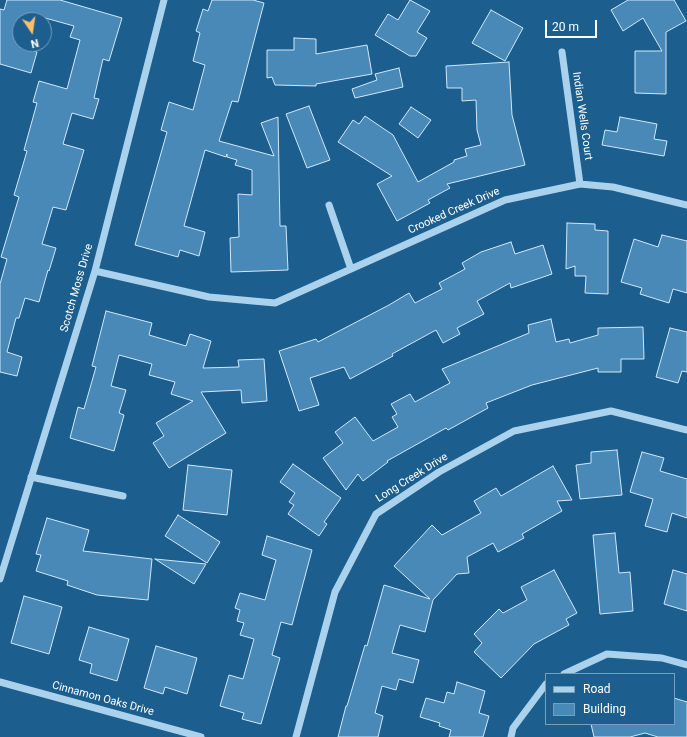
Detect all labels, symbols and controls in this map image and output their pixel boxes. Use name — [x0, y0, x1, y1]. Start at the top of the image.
north arrow — [12, 12, 52, 52]
scale bar — [547, 12, 599, 38]
text: 20 m — [552, 20, 579, 34]
text: N — [29, 36, 40, 50]
street label: Indian Wells Court — [569, 71, 595, 161]
street label: Crooked Creek Drive — [406, 185, 502, 237]
street label: Scotch Moss Drive — [58, 242, 96, 334]
street label: Long Creek Drive — [373, 451, 451, 505]
legend — [545, 673, 675, 725]
street label: Cinnamon Oaks Drive — [51, 679, 155, 719]
text: Road — [583, 682, 611, 696]
text: Building — [583, 702, 626, 716]

